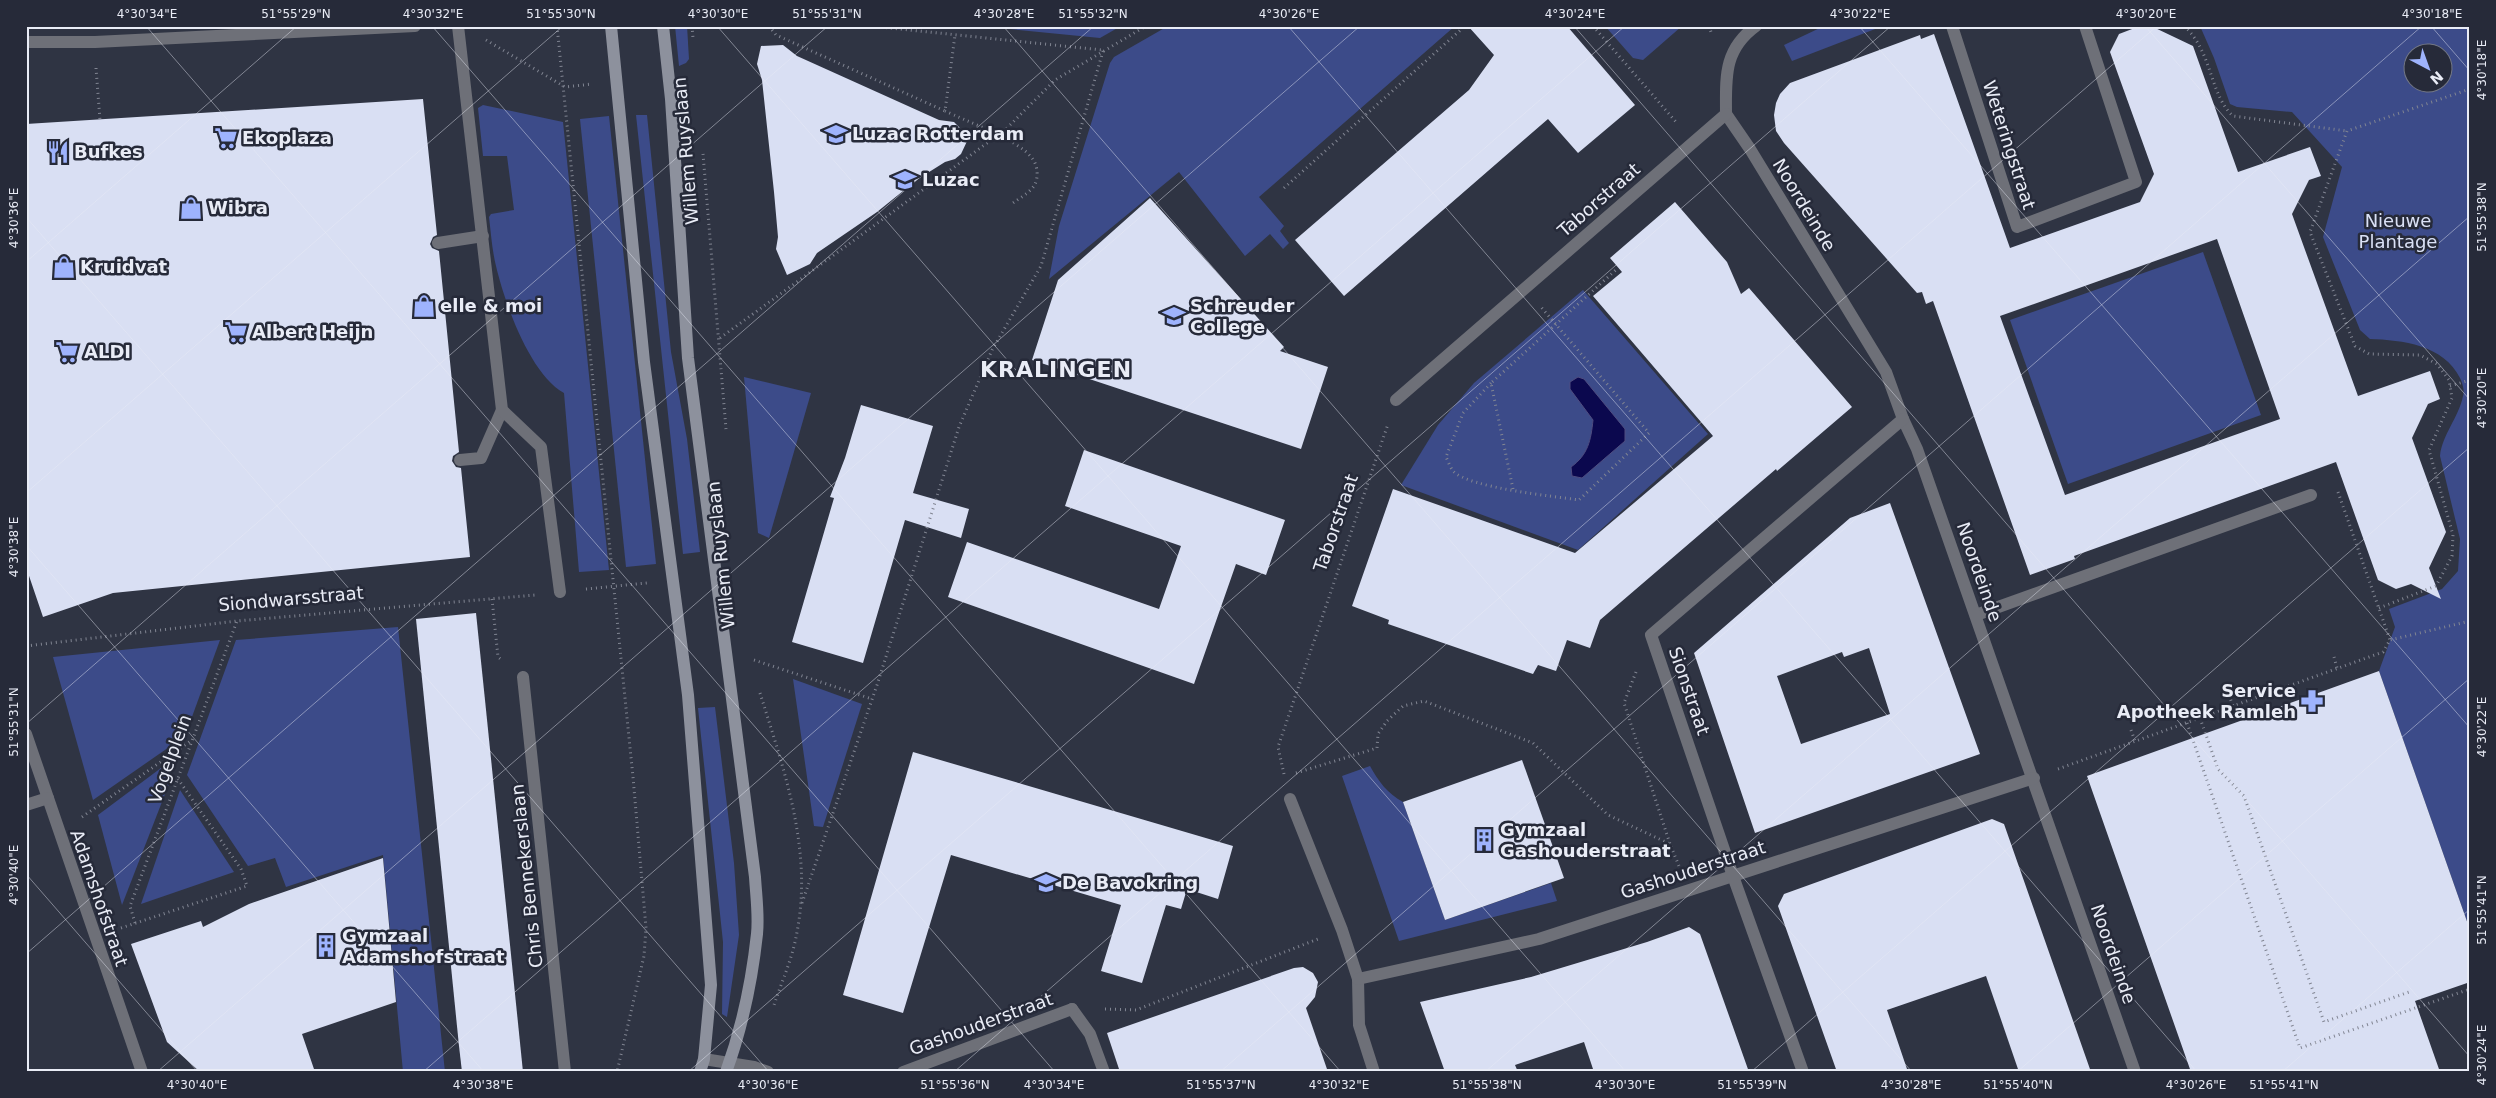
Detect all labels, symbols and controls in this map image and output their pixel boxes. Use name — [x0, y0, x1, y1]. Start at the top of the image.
text: 4°30'34"E — [117, 7, 177, 21]
text: 51°55'29"N — [261, 7, 331, 21]
text: 4°30'32"E — [403, 7, 463, 21]
text: 51°55'30"N — [526, 7, 596, 21]
text: 4°30'30"E — [688, 7, 748, 21]
text: 51°55'31"N — [792, 7, 862, 21]
text: 4°30'28"E — [974, 7, 1034, 21]
text: 51°55'32"N — [1058, 7, 1128, 21]
text: 4°30'26"E — [1259, 7, 1319, 21]
text: 4°30'24"E — [1545, 7, 1605, 21]
text: 4°30'22"E — [1830, 7, 1890, 21]
text: 4°30'20"E — [2116, 7, 2176, 21]
text: 4°30'18"E — [2402, 7, 2462, 21]
text: 4°30'18"E — [2475, 40, 2489, 100]
north arrow — [2404, 42, 2454, 92]
text: N — [2427, 68, 2446, 88]
street label: Willem Ruyslaan — [669, 76, 702, 226]
street label: Weteringstraat — [1979, 78, 2040, 212]
school or university icon: Luzac Rotterdam — [823, 121, 849, 147]
place label: Luzac Rotterdam — [852, 123, 1024, 144]
supermarket icon: Ekoplaza — [213, 125, 239, 151]
place label: Ekoplaza — [242, 127, 332, 148]
restaurant icon: Bufkes — [45, 139, 71, 165]
place label: Bufkes — [74, 141, 143, 162]
street label: Noordeinde — [1769, 155, 1840, 255]
street label: Taborstraat — [1553, 158, 1644, 242]
school or university icon: Luzac — [892, 167, 918, 193]
place label: Luzac — [922, 169, 980, 190]
text: 51°55'38"N — [2475, 182, 2489, 252]
text: 4°30'36"E — [7, 188, 21, 248]
shop icon: Wibra — [178, 195, 204, 221]
place label: Wibra — [208, 197, 268, 218]
park label: Nieuwe Plantage — [2359, 210, 2437, 252]
shop icon: Kruidvat — [51, 254, 77, 280]
place label: Kruidvat — [80, 256, 168, 277]
shop icon: elle & moi — [411, 293, 437, 319]
place label: elle & moi — [440, 295, 542, 316]
place label: Schreuder College — [1190, 295, 1294, 337]
school or university icon: Schreuder College — [1161, 303, 1187, 329]
supermarket icon: Albert Heijn — [223, 319, 249, 345]
place label: Albert Heijn — [252, 321, 373, 342]
supermarket icon: ALDI — [54, 339, 80, 365]
place label: ALDI — [84, 341, 131, 362]
district label: KRALINGEN — [980, 357, 1132, 382]
text: 4°30'20"E — [2475, 368, 2489, 428]
street label: Taborstraat — [1309, 471, 1362, 575]
street label: Willem Ruyslaan — [702, 480, 739, 630]
text: 4°30'38"E — [7, 517, 21, 577]
street label: Noordeinde — [1953, 519, 2006, 624]
street label: Siondwarsstraat — [217, 582, 364, 615]
street label: Sionstraat — [1665, 644, 1714, 738]
place label: Service Apotheek Ramleh — [2117, 680, 2296, 722]
text: 51°55'31"N — [7, 687, 21, 757]
pharmacy icon: Service Apotheek Ramleh — [2299, 688, 2325, 714]
text: 4°30'22"E — [2475, 697, 2489, 757]
street label: Vogelplein — [144, 711, 195, 806]
street label: Chris Bennekerslaan — [506, 783, 547, 969]
place label: Gymzaal Gashouderstraat — [1500, 819, 1671, 861]
street label: Adamshofstraat — [66, 827, 133, 969]
building icon: Gymzaal Gashouderstraat — [1471, 827, 1497, 853]
street label: Gashouderstraat — [1618, 836, 1768, 903]
text: 4°30'40"E — [7, 845, 21, 905]
school or university icon: De Bavokring — [1033, 870, 1059, 896]
place label: De Bavokring — [1062, 872, 1198, 893]
text: 51°55'41"N — [2475, 875, 2489, 945]
street label: Noordeinde — [2087, 901, 2140, 1006]
place label: Gymzaal Adamshofstraat — [342, 925, 505, 967]
building icon: Gymzaal Adamshofstraat — [313, 933, 339, 959]
street label: Gashouderstraat — [906, 988, 1055, 1059]
text: 4°30'24"E — [2475, 1025, 2489, 1085]
text: 4°30'40"E — [167, 1078, 227, 1092]
text: 4°30'38"E — [453, 1078, 513, 1092]
text: 4°30'36"E — [738, 1078, 798, 1092]
text: 51°55'36"N — [920, 1078, 990, 1092]
text: 4°30'34"E — [1024, 1078, 1084, 1092]
text: 51°55'37"N — [1186, 1078, 1256, 1092]
text: 4°30'32"E — [1309, 1078, 1369, 1092]
text: 51°55'38"N — [1452, 1078, 1522, 1092]
text: 4°30'30"E — [1595, 1078, 1655, 1092]
text: 51°55'39"N — [1717, 1078, 1787, 1092]
text: 4°30'28"E — [1881, 1078, 1941, 1092]
text: 51°55'40"N — [1983, 1078, 2053, 1092]
text: 4°30'26"E — [2166, 1078, 2226, 1092]
text: 51°55'41"N — [2249, 1078, 2319, 1092]

